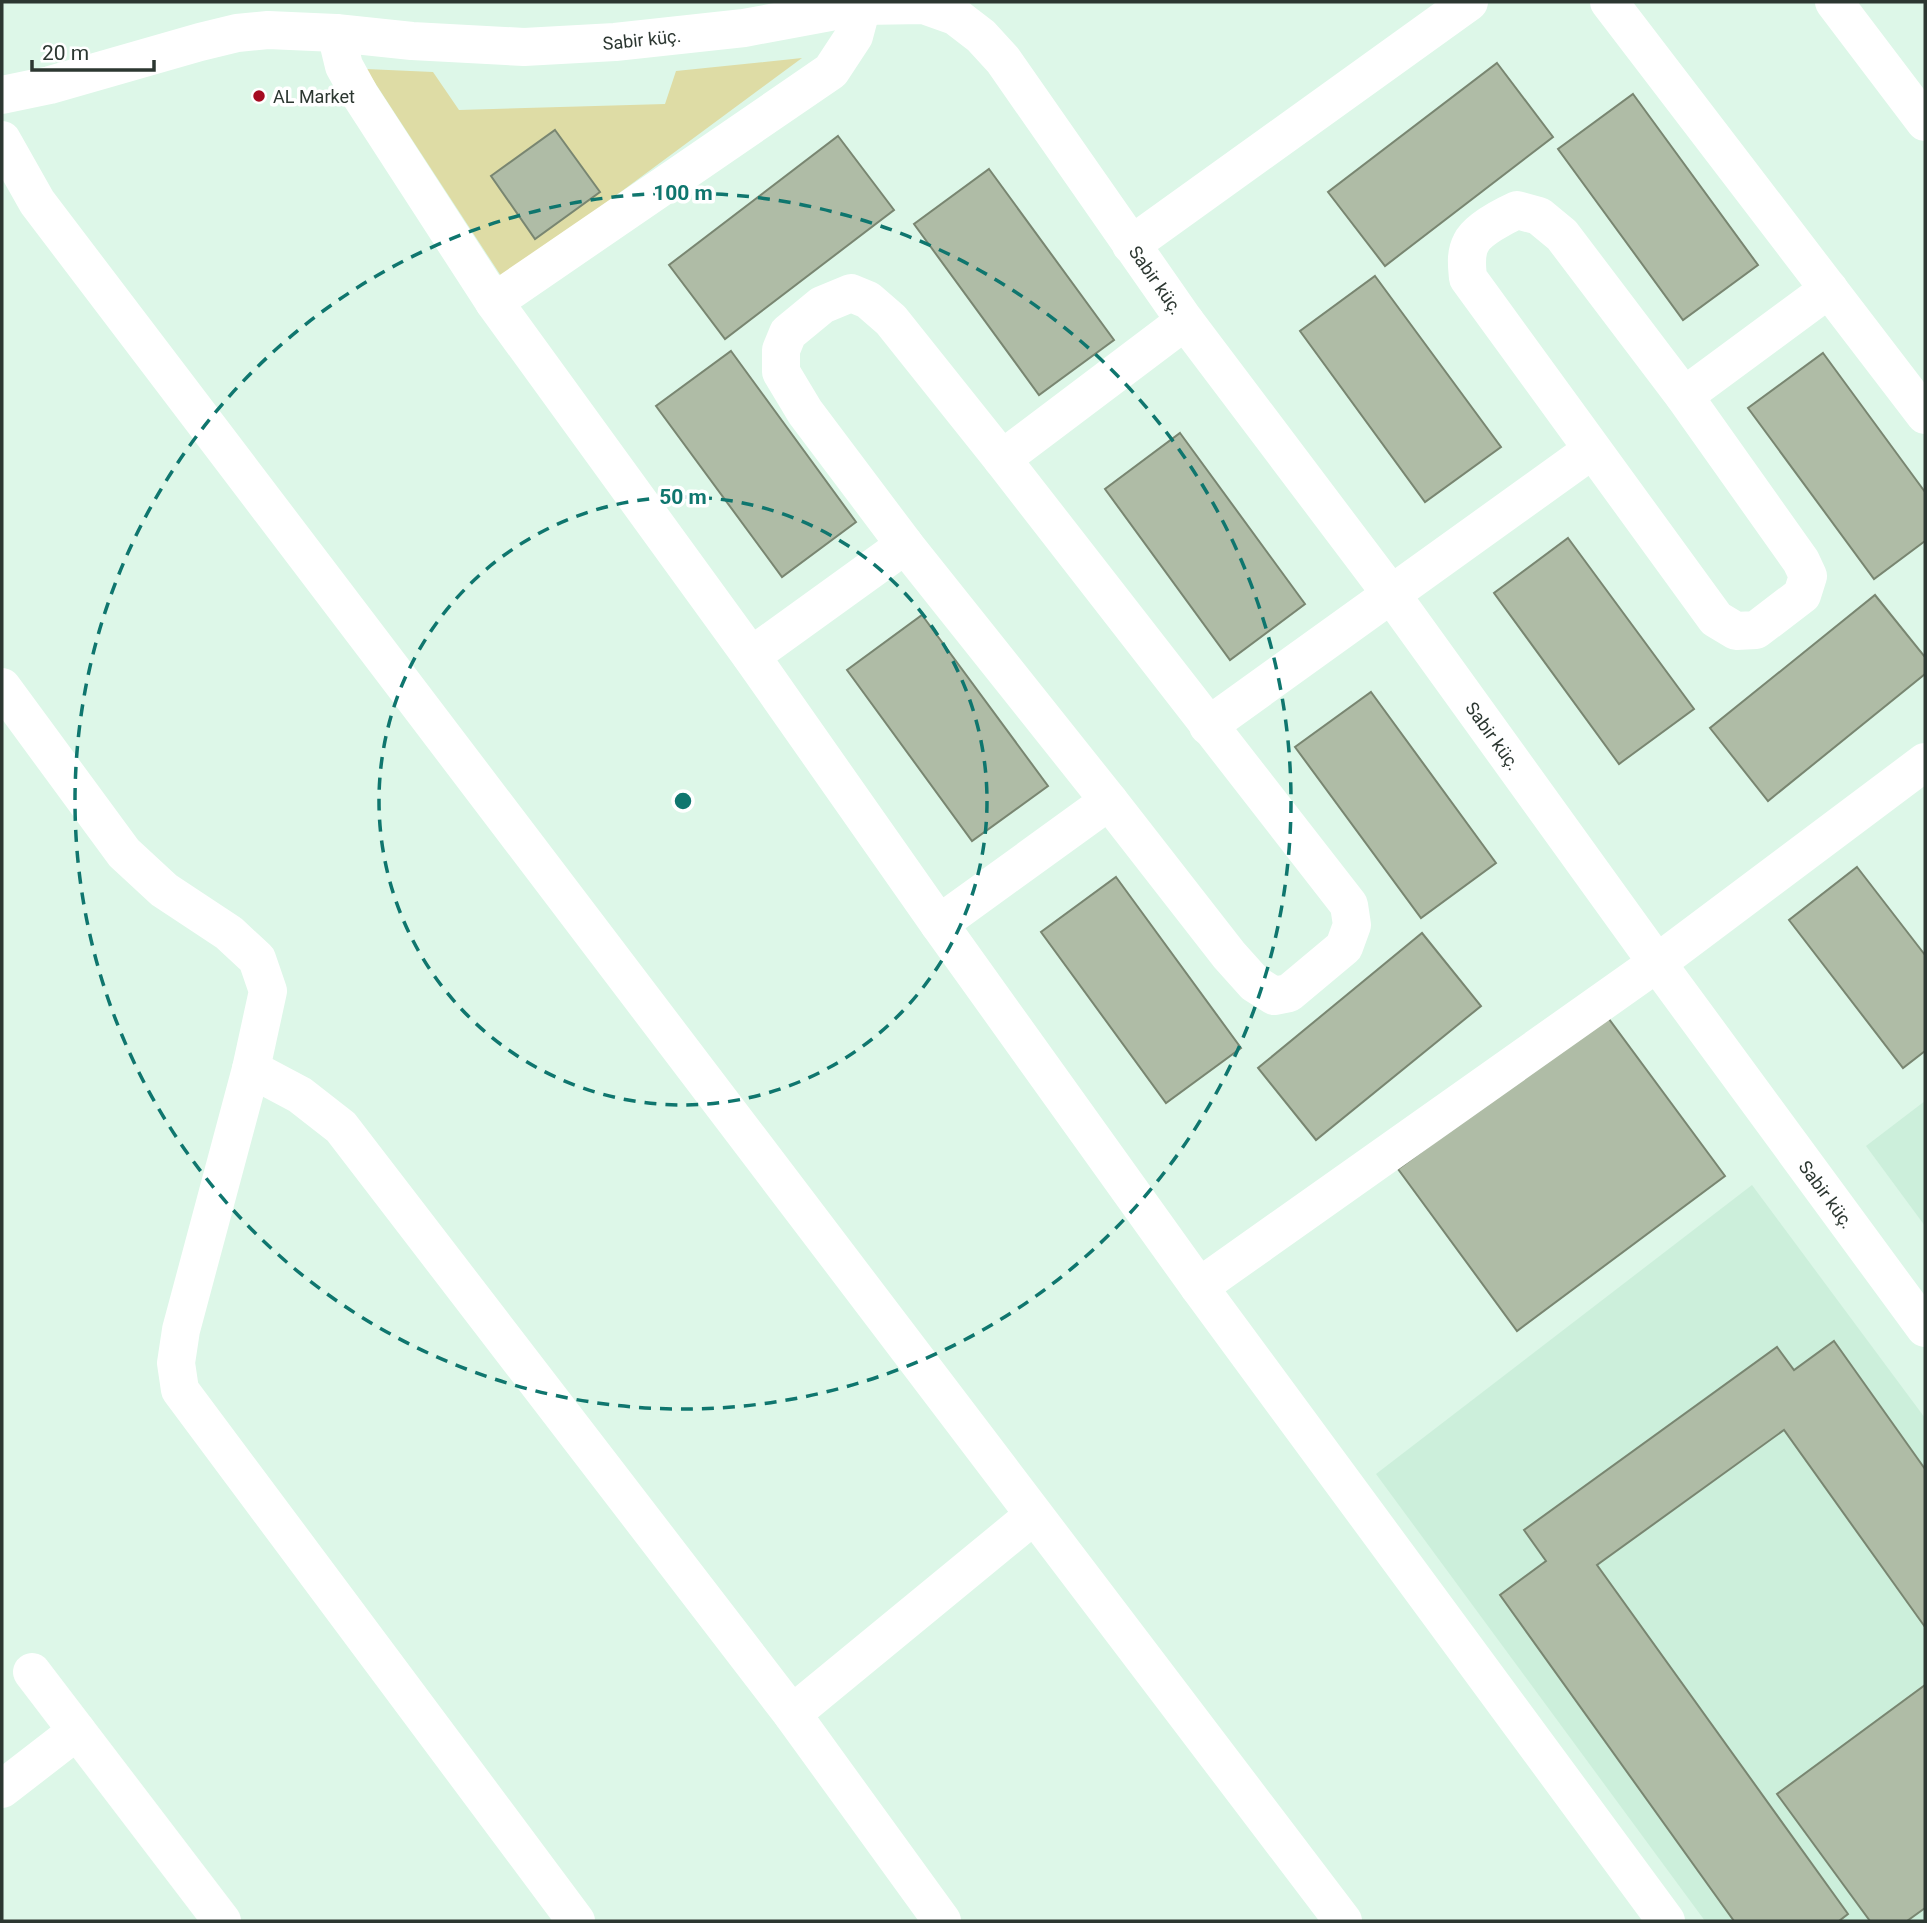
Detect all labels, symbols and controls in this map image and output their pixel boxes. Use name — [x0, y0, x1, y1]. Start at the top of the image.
street label: Sabir küç. — [602, 24, 682, 53]
scale bar — [32, 28, 154, 72]
text: 20 m — [42, 41, 89, 65]
place label: AL Market — [273, 86, 355, 107]
marker: AL Market — [251, 88, 267, 104]
text: 100 m — [653, 181, 713, 205]
street label: Sabir küç. — [1125, 241, 1187, 318]
text: 50 m — [659, 485, 707, 509]
street label: Sabir küç. — [1462, 698, 1525, 774]
centre of rings — [671, 789, 695, 813]
street label: Sabir küç. — [1795, 1156, 1859, 1232]

